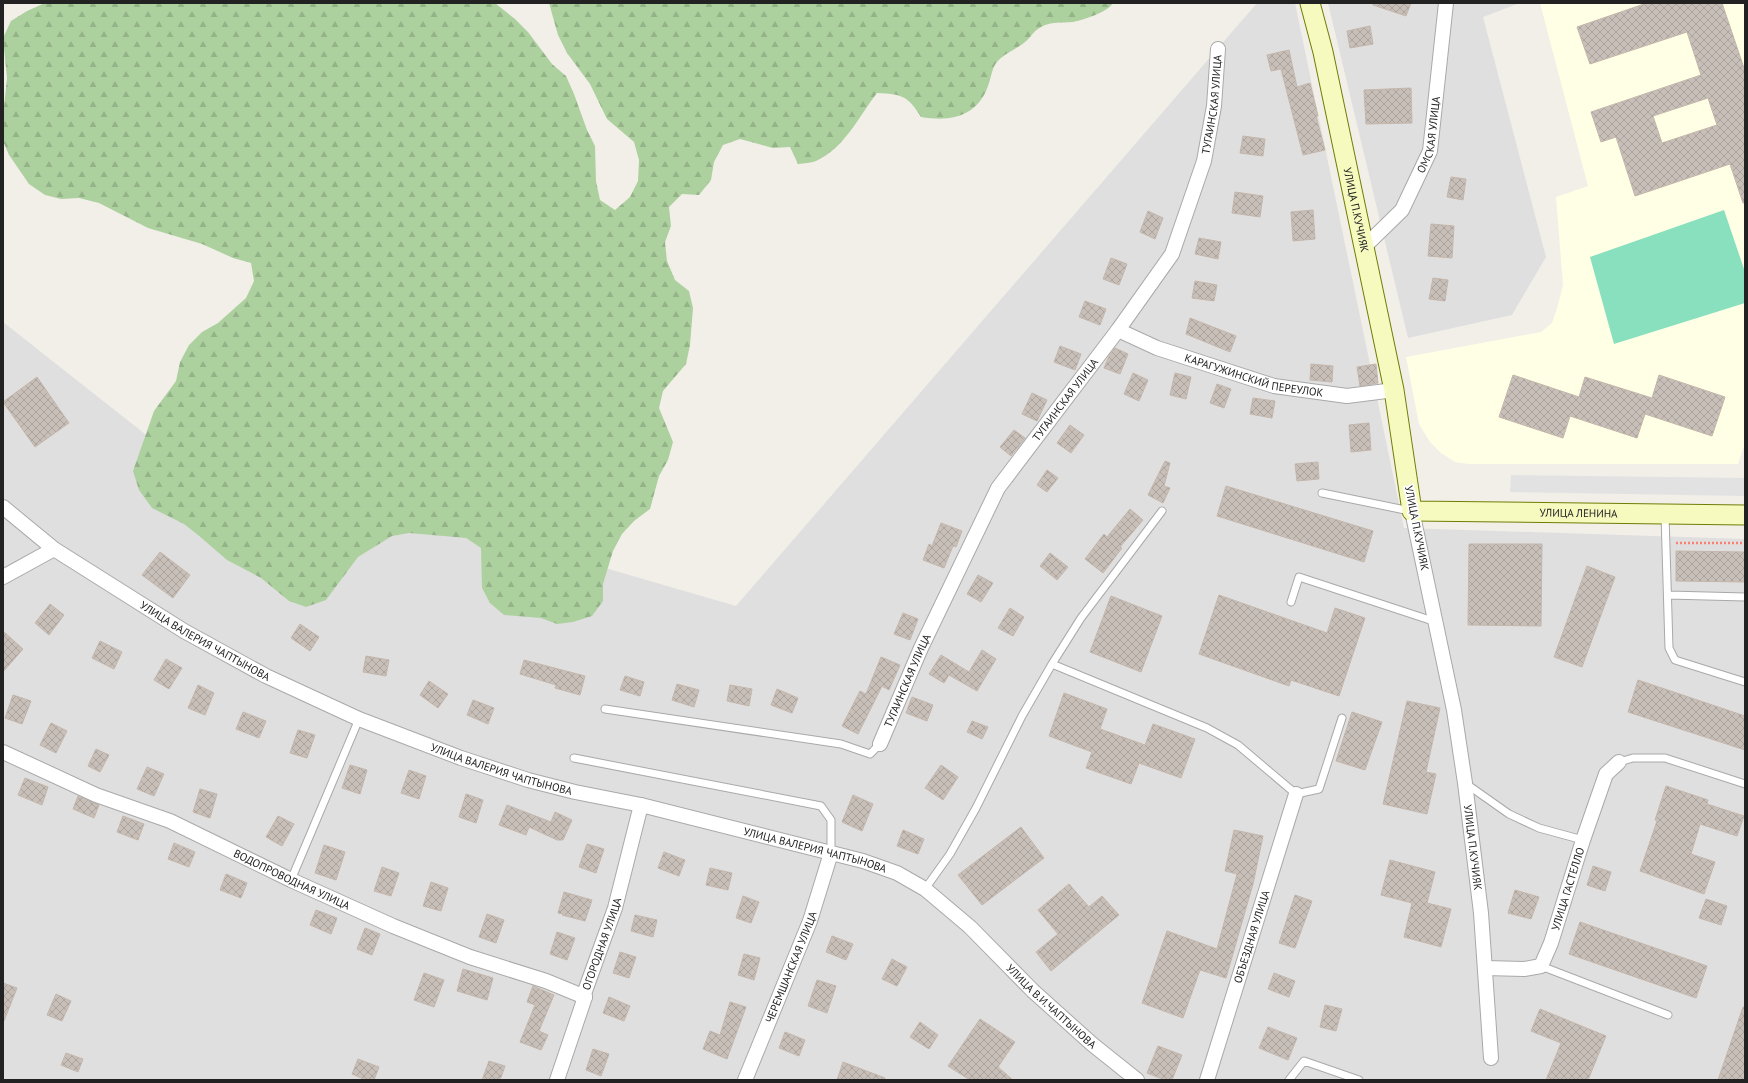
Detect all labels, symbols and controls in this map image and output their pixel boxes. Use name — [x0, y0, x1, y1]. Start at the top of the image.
street label: ТУГАИНСКАЯ УЛИЦА — [1198, 54, 1225, 155]
street label: ОМСКАЯ УЛИЦА — [1414, 95, 1443, 175]
street label: УЛИЦА П.КУЧИЯК — [1340, 166, 1372, 254]
street label: КАРАГУЖИНСКИЙ ПЕРЕУЛОК — [1183, 350, 1324, 400]
street label: ТУГАИНСКАЯ УЛИЦА — [1029, 355, 1101, 444]
street label: УЛИЦА П.КУЧИЯК — [1402, 484, 1432, 572]
street label: УЛИЦА ЛЕНИНА — [1539, 506, 1618, 520]
street label: УЛИЦА ВАЛЕРИЯ ЧАПТЫНОВА — [137, 598, 273, 684]
street label: ТУГАИНСКАЯ УЛИЦА — [881, 631, 934, 729]
street label: УЛИЦА ВАЛЕРИЯ ЧАПТЫНОВА — [429, 740, 574, 798]
street label: УЛИЦА П.КУЧИЯК — [1461, 804, 1485, 891]
street label: УЛИЦА ВАЛЕРИЯ ЧАПТЫНОВА — [742, 824, 889, 876]
street label: ВОДОПРОВОДНАЯ УЛИЦА — [231, 846, 353, 913]
street label: УЛИЦА ГАСТЕЛЛО — [1548, 846, 1587, 932]
street label: ОБЪЕЗДНАЯ УЛИЦА — [1231, 888, 1273, 985]
street label: ОГОРОДНАЯ УЛИЦА — [579, 896, 624, 992]
street label: ЧЕРЕМШАНСКАЯ УЛИЦА — [762, 909, 820, 1025]
street label: УЛИЦА В.И.ЧАПТЫНОВА — [1003, 961, 1099, 1052]

